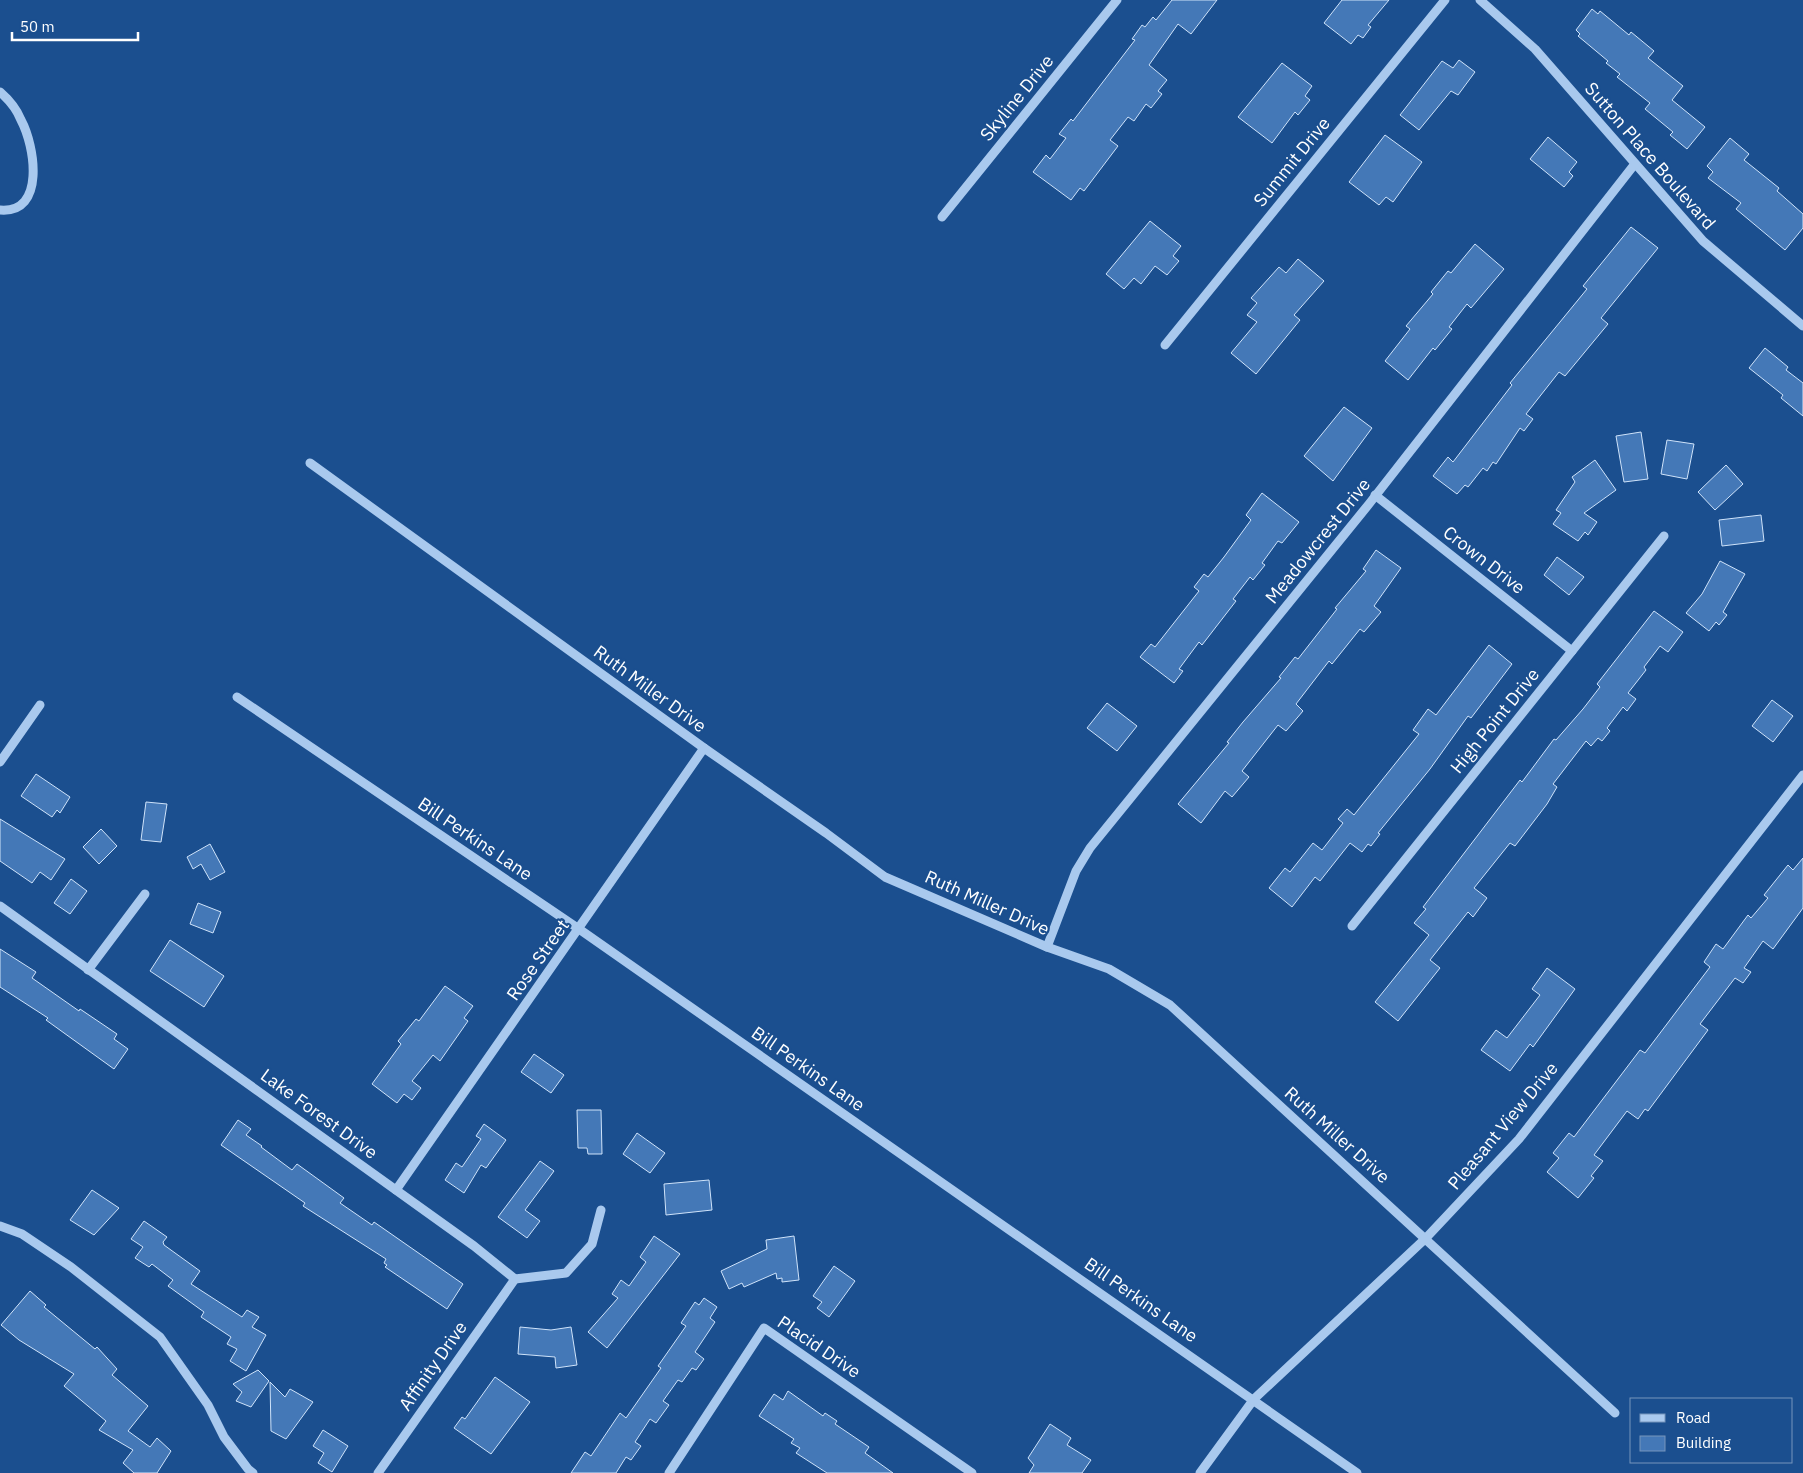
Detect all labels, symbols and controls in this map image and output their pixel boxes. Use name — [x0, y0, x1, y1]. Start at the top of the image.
scale bar — [12, 10, 139, 42]
text: 50 m — [20, 17, 55, 36]
street label: Skyline Drive — [975, 50, 1058, 146]
street label: Sutton Place Boulevard — [1580, 77, 1721, 234]
street label: Summit Drive — [1248, 112, 1335, 211]
street label: Meadowcrest Drive — [1260, 473, 1375, 608]
street label: Crown Drive — [1439, 520, 1530, 599]
street label: Ruth Miller Drive — [589, 640, 711, 737]
street label: High Point Drive — [1445, 663, 1544, 778]
street label: Bill Perkins Lane — [414, 792, 537, 885]
street label: Ruth Miller Drive — [921, 865, 1053, 940]
street label: Rose Street — [501, 915, 574, 1005]
street label: Bill Perkins Lane — [747, 1021, 870, 1116]
street label: Pleasant View Drive — [1443, 1057, 1563, 1194]
street label: Lake Forest Drive — [256, 1063, 382, 1164]
street label: Ruth Miller Drive — [1280, 1081, 1395, 1188]
street label: Bill Perkins Lane — [1080, 1252, 1203, 1347]
street label: Placid Drive — [773, 1310, 865, 1383]
street label: Affinity Drive — [393, 1317, 472, 1415]
legend — [1630, 1398, 1793, 1463]
text: Road — [1676, 1408, 1711, 1427]
text: Building — [1676, 1433, 1731, 1452]

